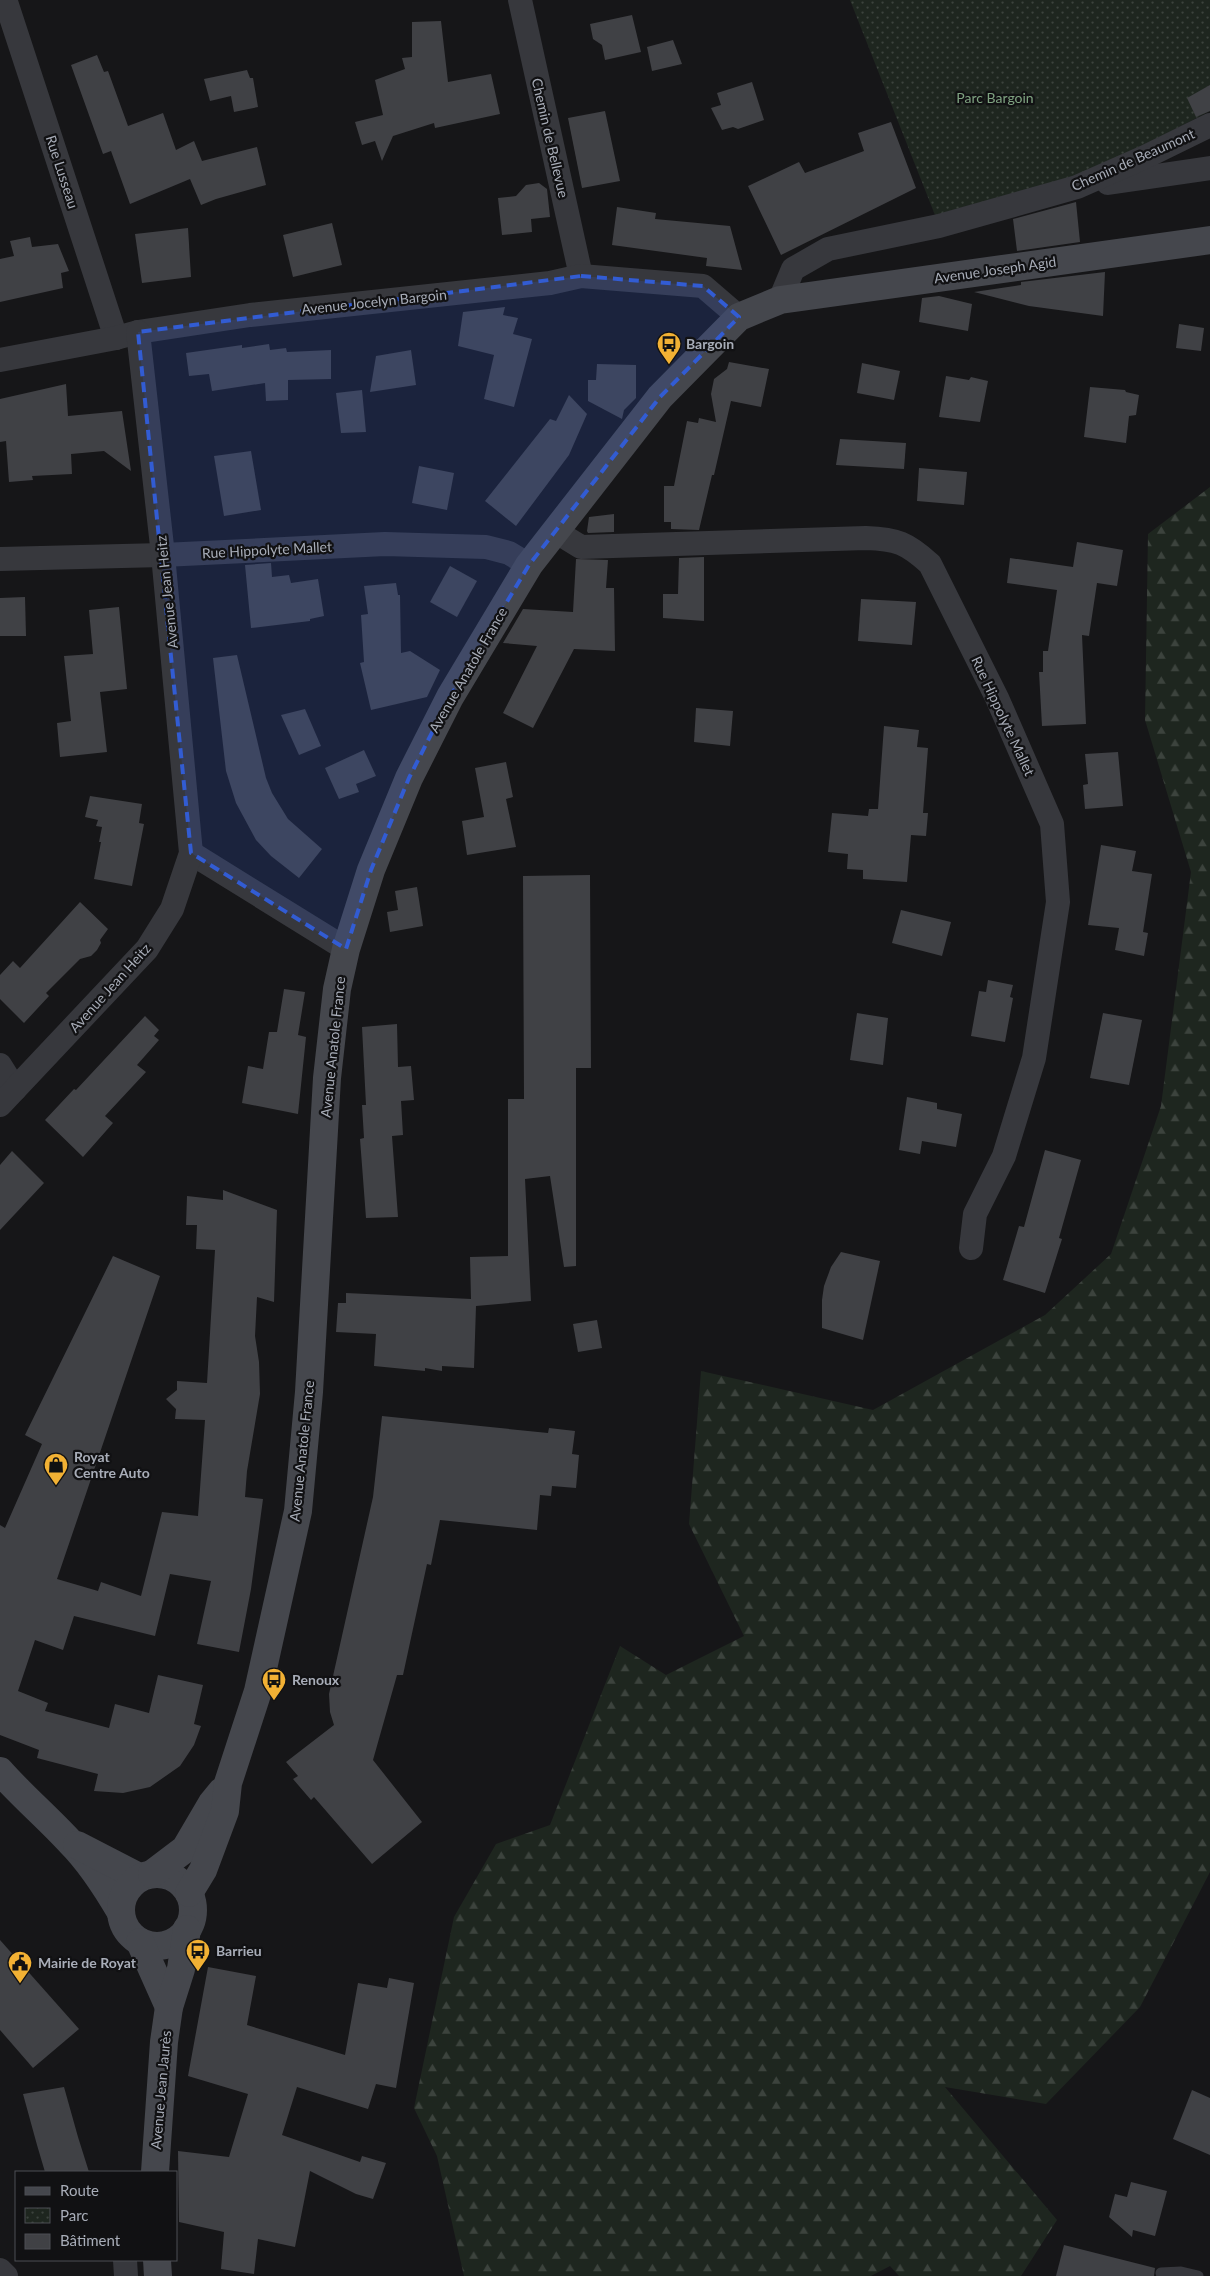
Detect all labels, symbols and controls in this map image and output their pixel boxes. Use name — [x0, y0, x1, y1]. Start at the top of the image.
street label: Chemin de Bellevue — [528, 76, 573, 199]
park label: Parc Bargoin — [956, 89, 1034, 106]
street label: Chemin de Beaumont — [1069, 125, 1197, 194]
street label: Rue Lusseau — [43, 133, 82, 211]
street label: Avenue Joseph Agid — [933, 253, 1057, 287]
street label: Avenue Jocelyn Bargoin — [300, 285, 447, 318]
bus stop icon: Bargoin — [656, 331, 682, 365]
place label: Bargoin — [686, 335, 734, 352]
street label: Avenue Jean Heitz — [152, 535, 181, 649]
street label: Rue Hippolyte Mallet — [202, 538, 332, 561]
street label: Avenue Anatole France — [425, 604, 510, 735]
street label: Rue Hippolyte Mallet — [968, 653, 1039, 778]
street label: Avenue Jean Heitz — [65, 940, 154, 1036]
street label: Avenue Anatole France — [317, 976, 348, 1118]
street label: Avenue Anatole France — [286, 1380, 317, 1522]
place label: Royat Centre Auto — [74, 1448, 150, 1481]
shop icon: Royat Centre Auto — [43, 1452, 69, 1486]
bus stop icon: Renoux — [261, 1667, 287, 1701]
place label: Renoux — [292, 1671, 340, 1688]
bus stop icon: Barrieu — [185, 1938, 211, 1972]
place label: Barrieu — [216, 1942, 262, 1959]
public building icon: Mairie de Royat — [7, 1950, 33, 1984]
place label: Mairie de Royat — [38, 1954, 137, 1971]
street label: Avenue Jean Jaurès — [147, 2030, 174, 2150]
legend — [15, 2171, 178, 2261]
text: Route — [60, 2181, 99, 2199]
text: Parc — [60, 2206, 89, 2224]
text: Bâtiment — [60, 2231, 121, 2249]

